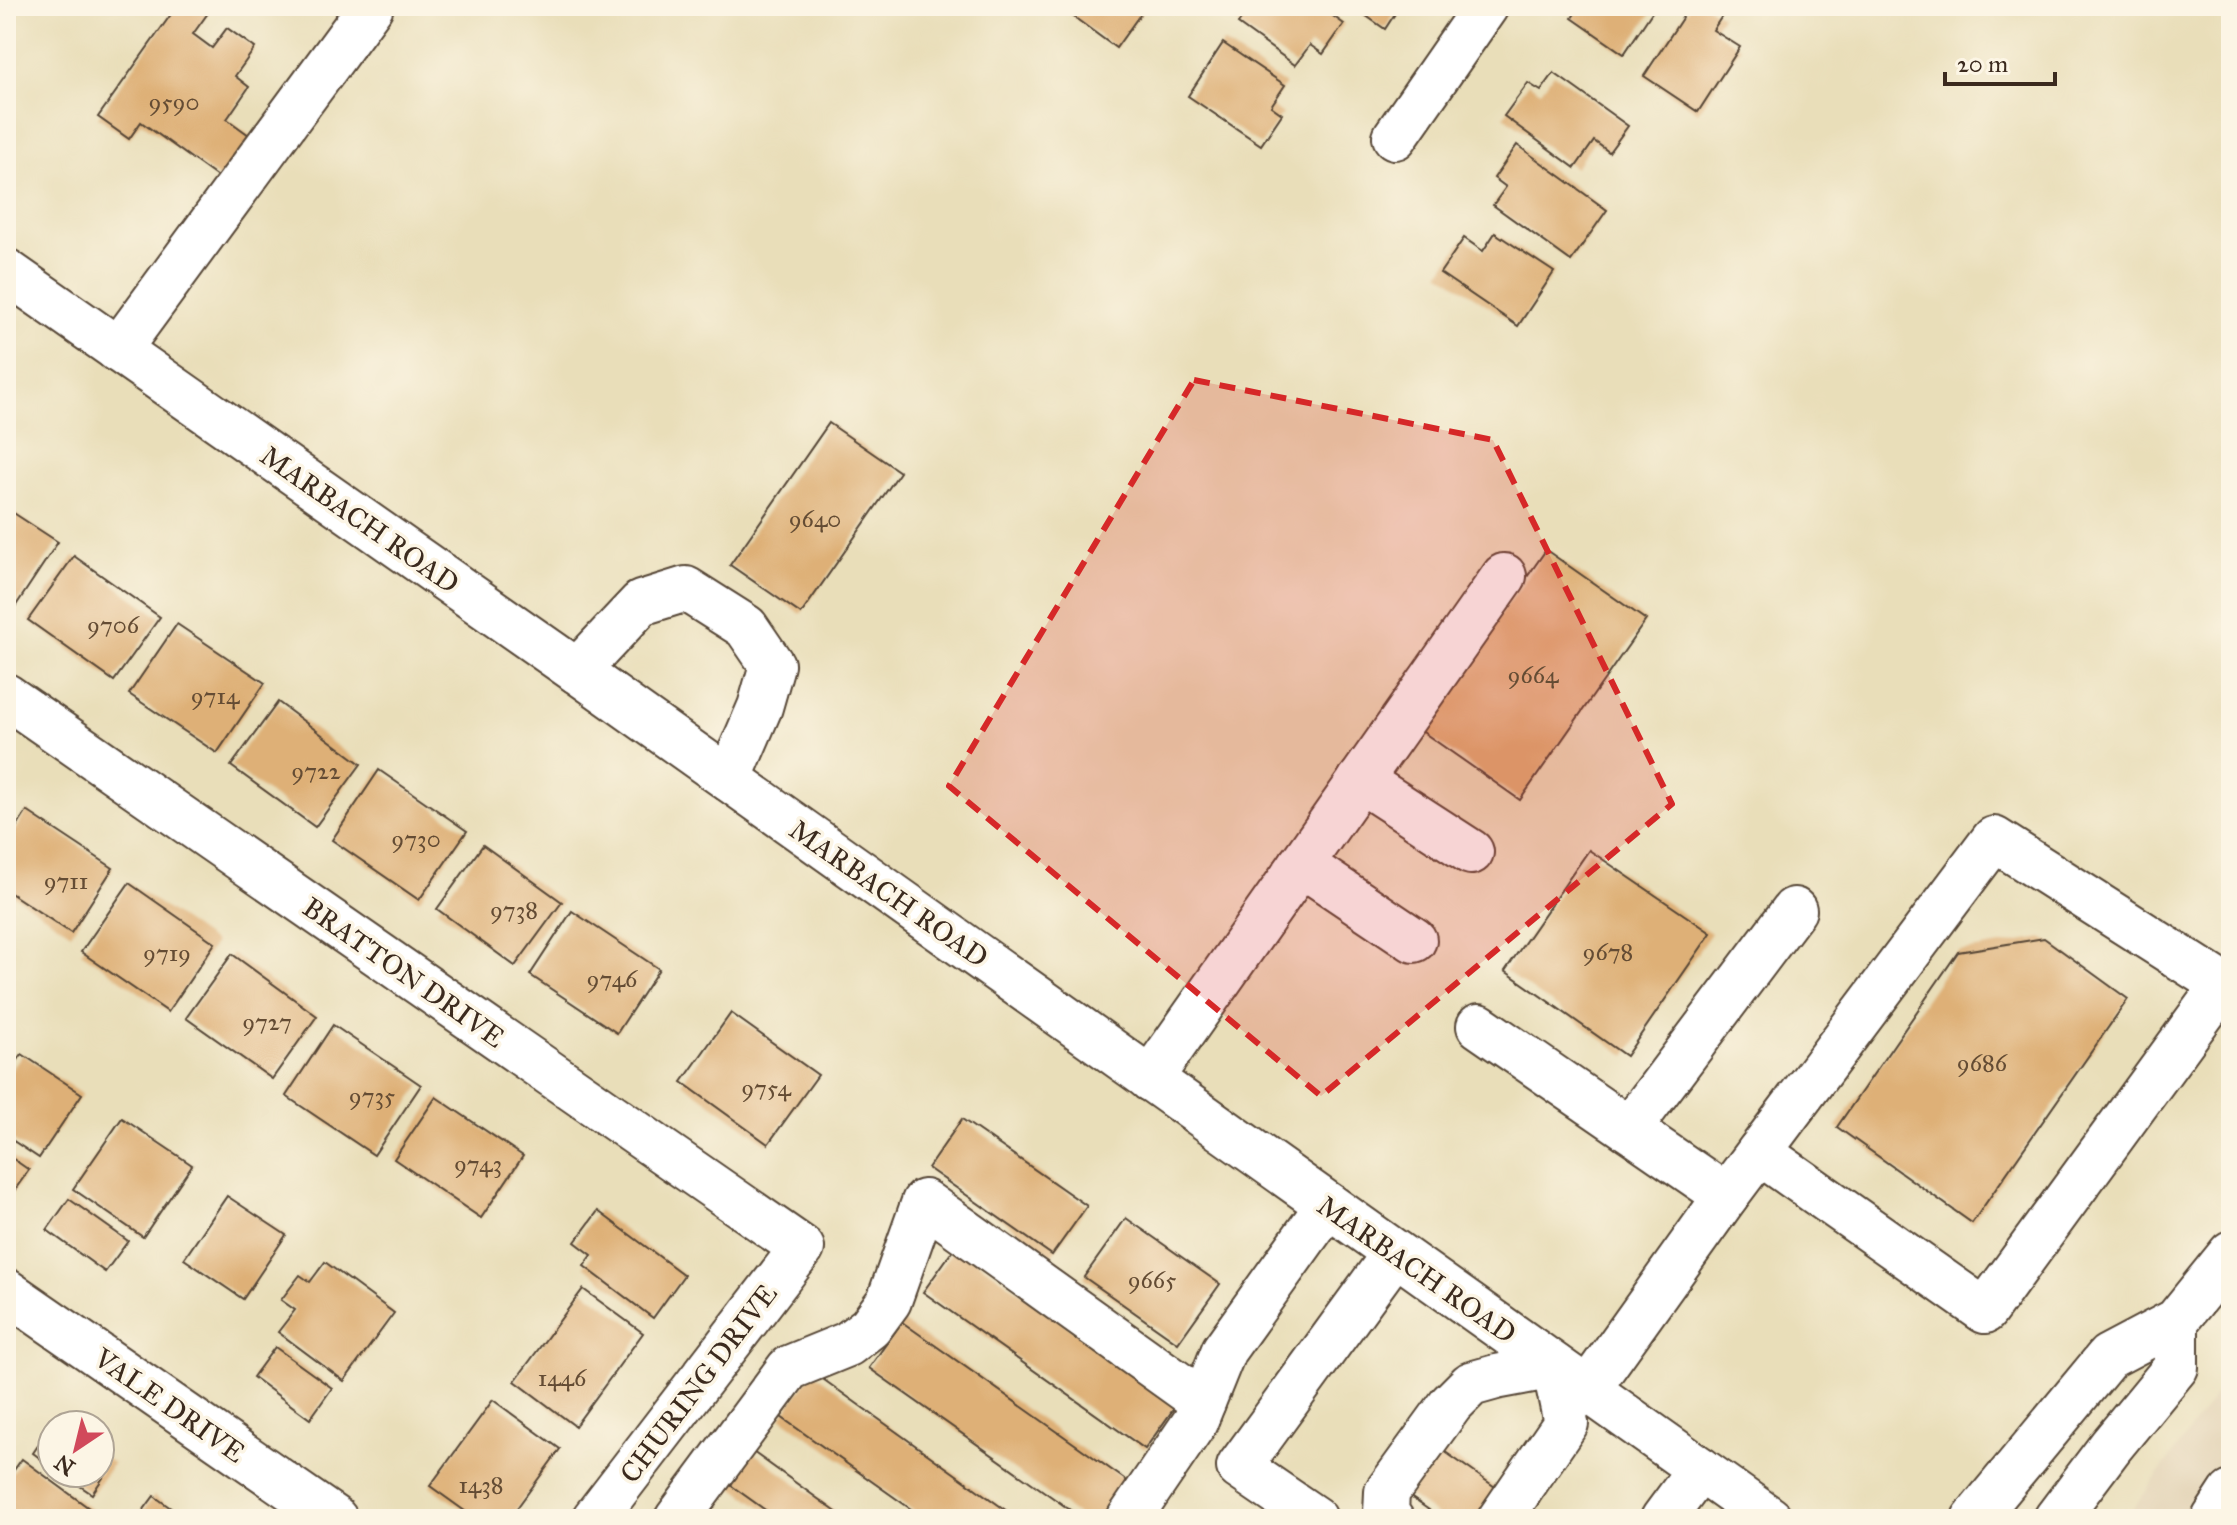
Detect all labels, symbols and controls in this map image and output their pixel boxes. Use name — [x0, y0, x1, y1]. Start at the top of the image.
scale bar — [1945, 36, 2055, 86]
text: 20 m — [1957, 49, 2008, 79]
house number: 9590 — [149, 87, 199, 117]
street label: MARBACH ROAD — [254, 438, 466, 601]
house number: 9640 — [789, 504, 841, 534]
house number: 9706 — [87, 610, 140, 640]
house number: 9664 — [1508, 660, 1559, 690]
house number: 9714 — [191, 681, 240, 711]
house number: 9722 — [291, 756, 341, 786]
street label: MARBACH ROAD — [783, 812, 995, 975]
house number: 9730 — [391, 824, 441, 854]
house number: 9711 — [44, 866, 88, 896]
street label: BRATTON DRIVE — [296, 890, 512, 1055]
house number: 9738 — [490, 895, 538, 925]
house number: 9678 — [1583, 937, 1633, 967]
house number: 9719 — [143, 938, 191, 968]
house number: 9746 — [587, 964, 638, 994]
house number: 9727 — [242, 1007, 292, 1037]
house number: 9686 — [1957, 1048, 2008, 1078]
house number: 9754 — [741, 1073, 791, 1103]
house number: 9735 — [349, 1081, 395, 1111]
house number: 9743 — [454, 1149, 502, 1179]
street label: MARBACH ROAD — [1311, 1188, 1523, 1351]
house number: 9665 — [1128, 1265, 1176, 1295]
street label: CHURING DRIVE — [612, 1277, 785, 1490]
street label: VALE DRIVE — [87, 1340, 252, 1470]
house number: 1446 — [538, 1363, 587, 1393]
north arrow — [36, 1409, 116, 1489]
text: N — [49, 1448, 80, 1481]
house number: 1438 — [458, 1470, 504, 1500]

